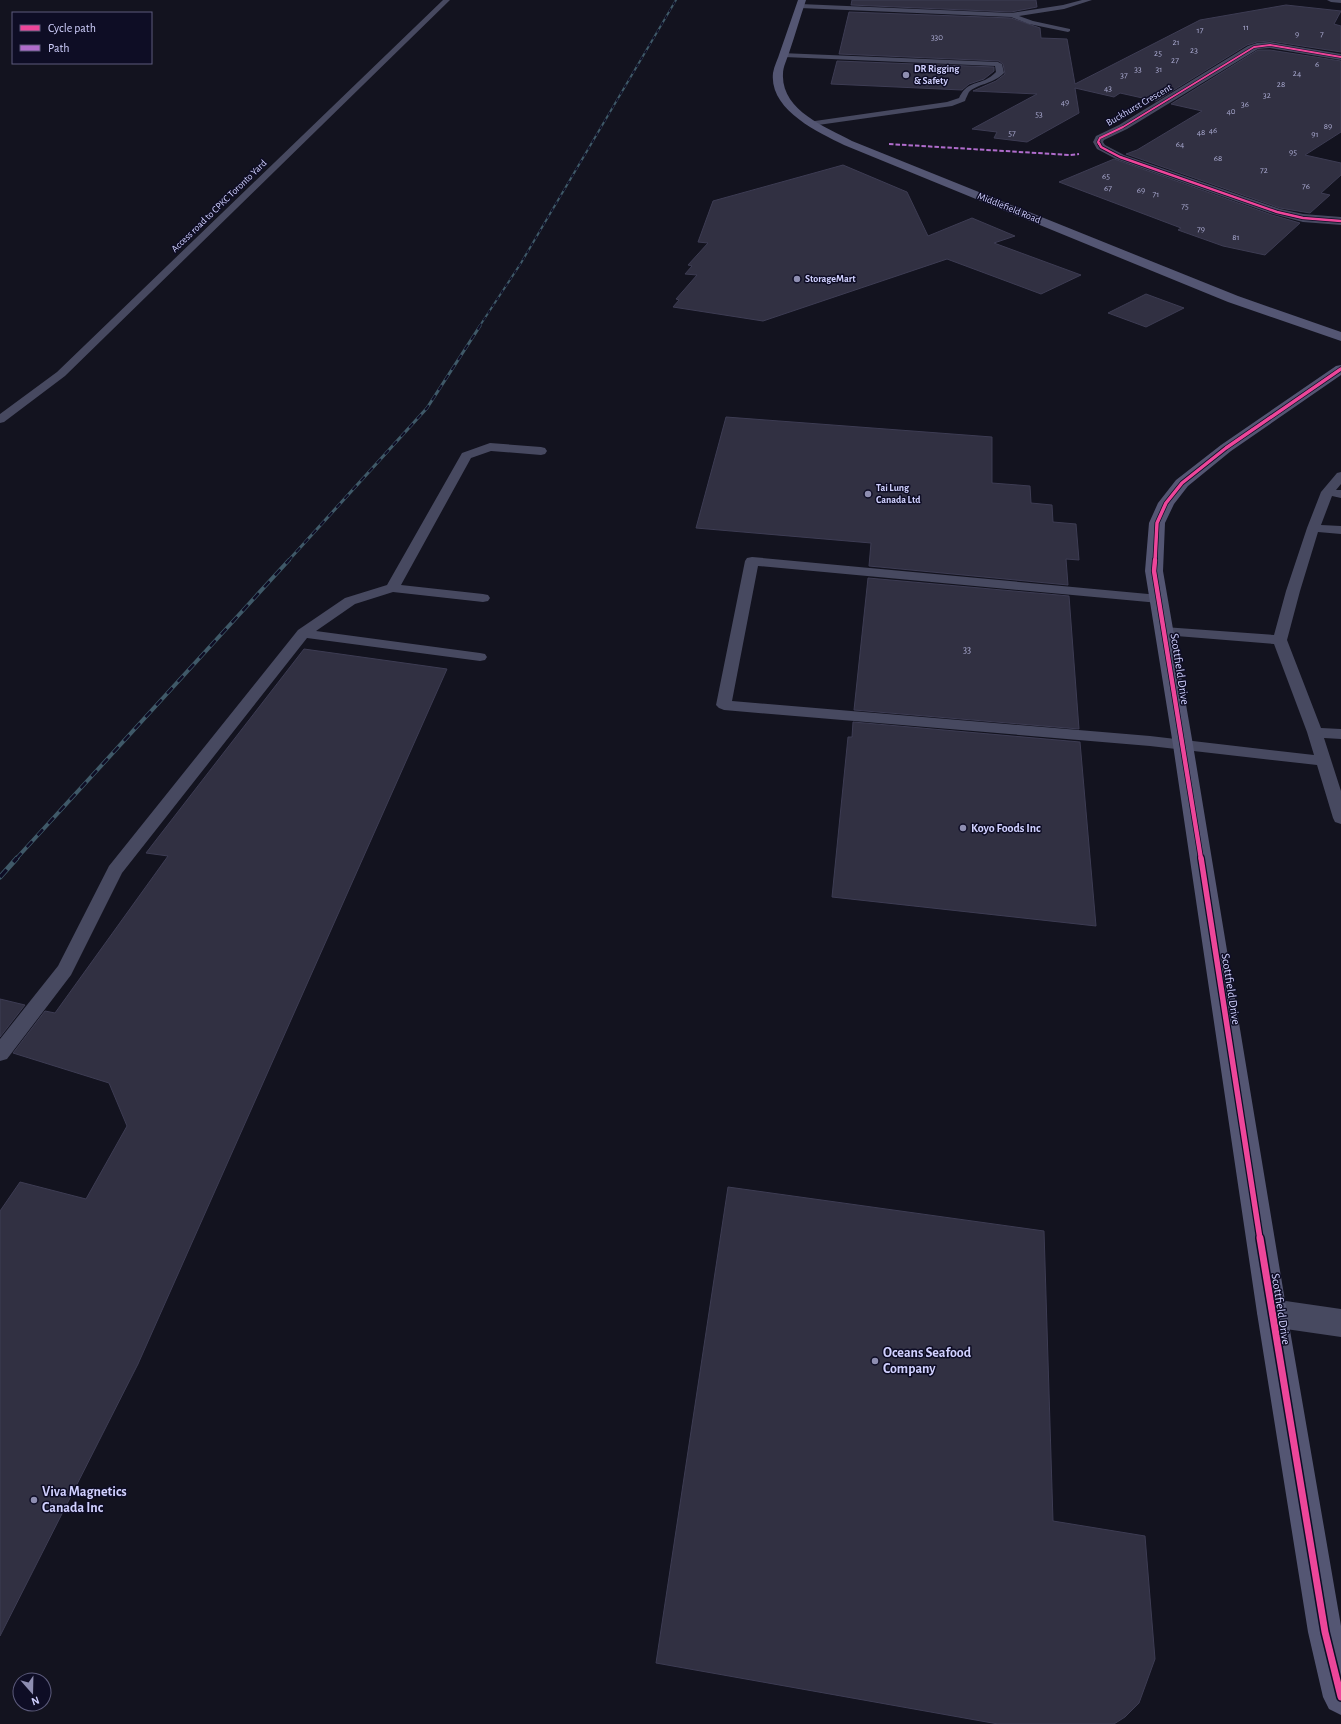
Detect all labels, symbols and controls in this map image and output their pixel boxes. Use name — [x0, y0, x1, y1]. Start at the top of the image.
legend — [12, 12, 152, 64]
text: Cycle path — [48, 22, 96, 35]
house number: 11 — [1243, 23, 1249, 32]
house number: 17 — [1197, 26, 1204, 35]
house number: 9 — [1295, 30, 1299, 39]
house number: 7 — [1320, 30, 1324, 39]
house number: 330 — [931, 33, 943, 42]
house number: 21 — [1172, 38, 1180, 47]
text: Path — [48, 42, 70, 54]
house number: 23 — [1190, 46, 1198, 55]
house number: 25 — [1154, 49, 1162, 58]
house number: 27 — [1171, 56, 1179, 65]
house number: 6 — [1315, 60, 1319, 69]
place label: DR Rigging & Safety — [914, 64, 960, 86]
house number: 33 — [1134, 65, 1142, 74]
house number: 31 — [1156, 65, 1162, 74]
house number: 24 — [1293, 69, 1302, 78]
marker: DR Rigging & Safety — [901, 70, 911, 80]
house number: 37 — [1120, 71, 1128, 80]
house number: 28 — [1277, 80, 1285, 89]
street label: Buckhurst Crescent — [1104, 82, 1174, 128]
house number: 43 — [1104, 84, 1112, 93]
house number: 32 — [1263, 91, 1271, 100]
house number: 49 — [1061, 98, 1069, 107]
house number: 36 — [1241, 100, 1249, 109]
house number: 40 — [1226, 107, 1236, 116]
house number: 53 — [1035, 110, 1043, 119]
house number: 89 — [1324, 122, 1332, 131]
house number: 46 — [1209, 126, 1217, 135]
house number: 48 — [1197, 128, 1205, 137]
house number: 57 — [1008, 129, 1016, 138]
house number: 91 — [1311, 130, 1319, 139]
house number: 64 — [1176, 140, 1185, 149]
house number: 95 — [1289, 148, 1297, 157]
house number: 68 — [1214, 154, 1222, 163]
street label: Access road to CPKC Toronto Yard — [169, 158, 269, 254]
house number: 72 — [1260, 166, 1268, 175]
house number: 65 — [1102, 172, 1110, 181]
house number: 76 — [1302, 182, 1310, 191]
house number: 67 — [1104, 184, 1112, 193]
house number: 69 — [1137, 186, 1145, 195]
house number: 71 — [1153, 190, 1159, 199]
street label: Middlefield Road — [976, 191, 1042, 225]
house number: 75 — [1181, 202, 1189, 211]
house number: 79 — [1197, 225, 1205, 234]
house number: 81 — [1232, 233, 1240, 242]
marker: StorageMart — [792, 274, 802, 284]
place label: StorageMart — [805, 274, 856, 284]
place label: Tai Lung Canada Ltd — [876, 483, 921, 505]
marker: Tai Lung Canada Ltd — [863, 489, 873, 499]
street label: Scottfield Drive — [1168, 633, 1192, 705]
house number: 33 — [963, 645, 971, 655]
place label: Koyo Foods Inc — [971, 822, 1041, 835]
marker: Koyo Foods Inc — [958, 823, 968, 833]
street label: Scottfield Drive — [1219, 953, 1243, 1025]
street label: Scottfield Drive — [1269, 1273, 1293, 1345]
place label: Oceans Seafood Company — [883, 1346, 972, 1376]
marker: Oceans Seafood Company — [870, 1356, 880, 1366]
place label: Viva Magnetics Canada Inc — [42, 1485, 127, 1515]
marker: Viva Magnetics Canada Inc — [29, 1495, 39, 1505]
north arrow — [12, 1672, 52, 1712]
text: N — [30, 1694, 41, 1707]

